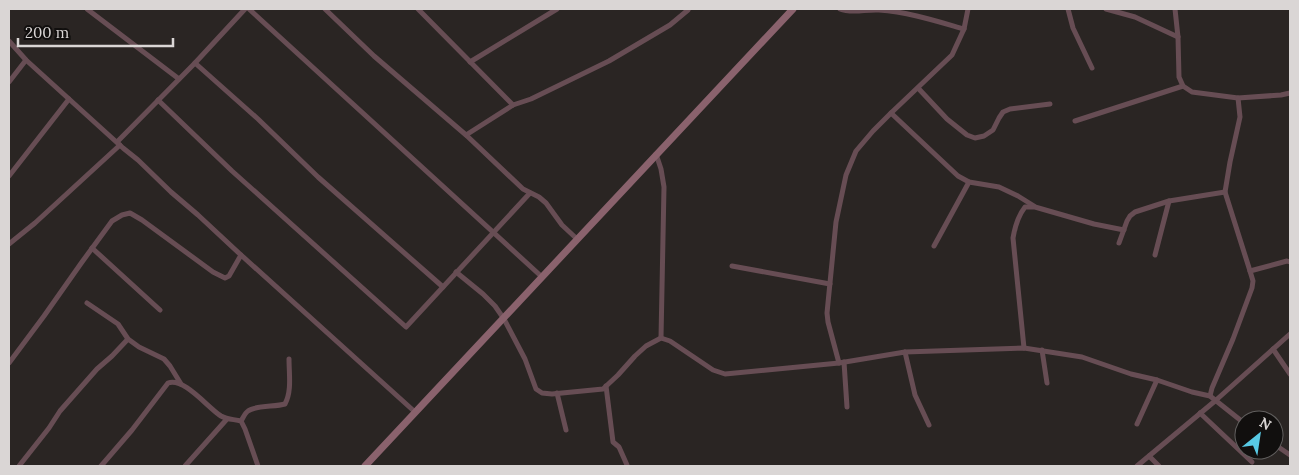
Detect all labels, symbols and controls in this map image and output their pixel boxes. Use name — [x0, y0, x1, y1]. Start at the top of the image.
scale bar — [18, 15, 172, 47]
text: 200 m — [25, 23, 69, 42]
north arrow — [1234, 410, 1284, 460]
text: N — [1256, 413, 1275, 434]

